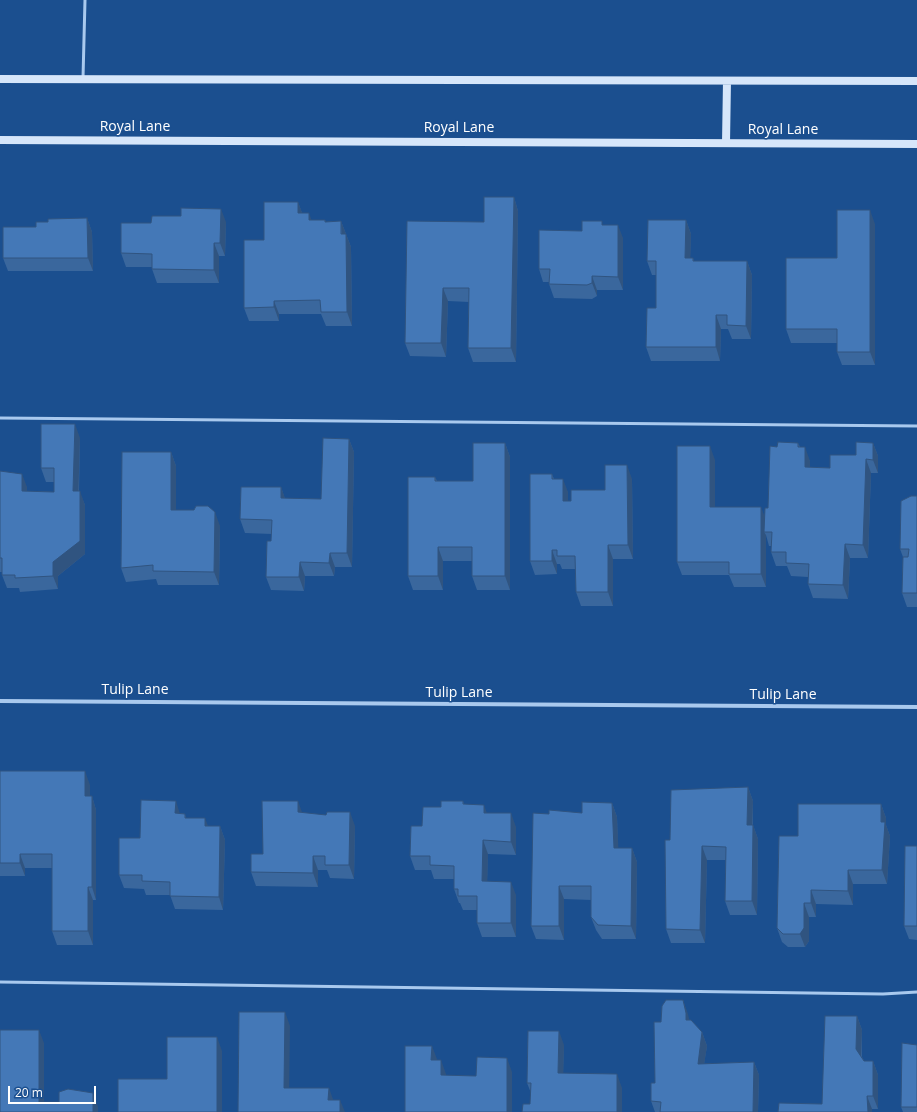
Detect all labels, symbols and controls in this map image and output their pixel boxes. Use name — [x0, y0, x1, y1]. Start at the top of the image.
street label: Royal Lane — [100, 119, 170, 135]
street label: Royal Lane — [424, 120, 494, 136]
street label: Royal Lane — [748, 122, 818, 138]
street label: Tulip Lane — [101, 682, 169, 698]
street label: Tulip Lane — [425, 685, 493, 701]
street label: Tulip Lane — [749, 687, 817, 703]
scale bar — [10, 1078, 98, 1104]
text: 20 m — [15, 1084, 43, 1101]

